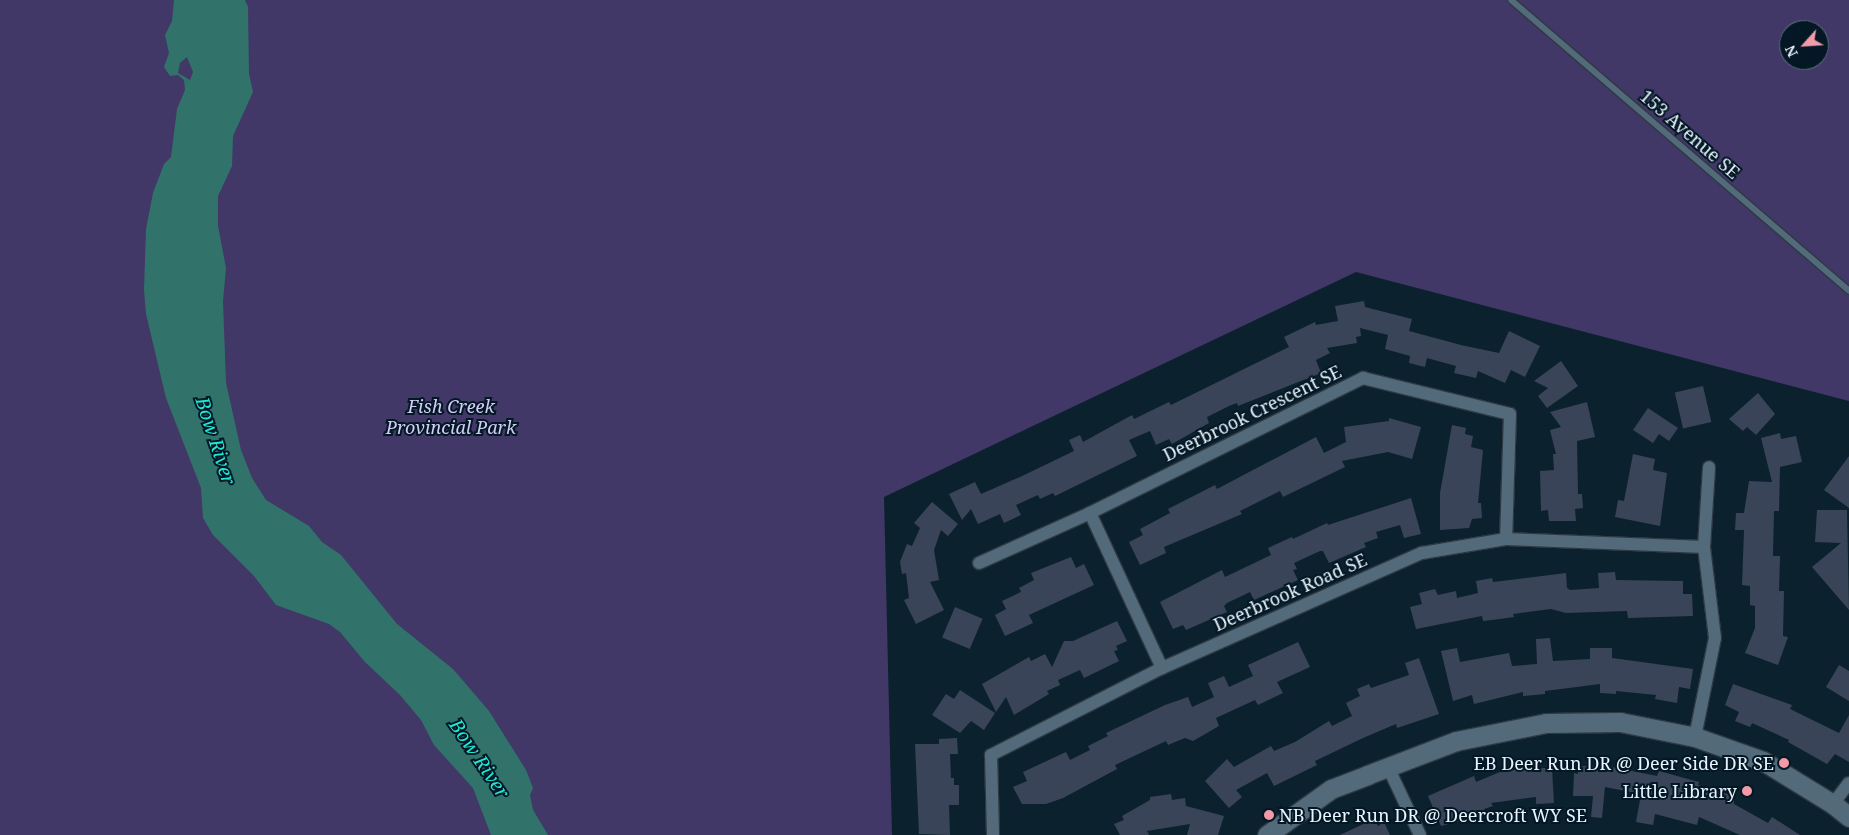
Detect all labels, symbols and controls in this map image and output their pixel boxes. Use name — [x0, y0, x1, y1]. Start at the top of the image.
north arrow — [1779, 20, 1829, 70]
text: N — [1780, 42, 1802, 60]
street label: 153 Avenue SE — [1636, 85, 1744, 183]
street label: Deerbrook Crescent SE — [1159, 360, 1345, 466]
water label: Bow River — [190, 394, 240, 488]
park label: Fish Creek Provincial Park — [386, 396, 516, 438]
street label: Deerbrook Road SE — [1210, 548, 1370, 636]
water label: Bow River — [444, 715, 514, 803]
place label: EB Deer Run DR @ Deer Side DR SE — [1473, 752, 1774, 774]
marker: EB Deer Run DR @ Deer Side DR SE — [1778, 757, 1790, 769]
place label: Little Library — [1623, 780, 1737, 802]
marker: Little Library — [1741, 785, 1753, 797]
place label: NB Deer Run DR @ Deercroft WY SE — [1279, 804, 1587, 826]
marker: NB Deer Run DR @ Deercroft WY SE — [1263, 809, 1275, 821]

